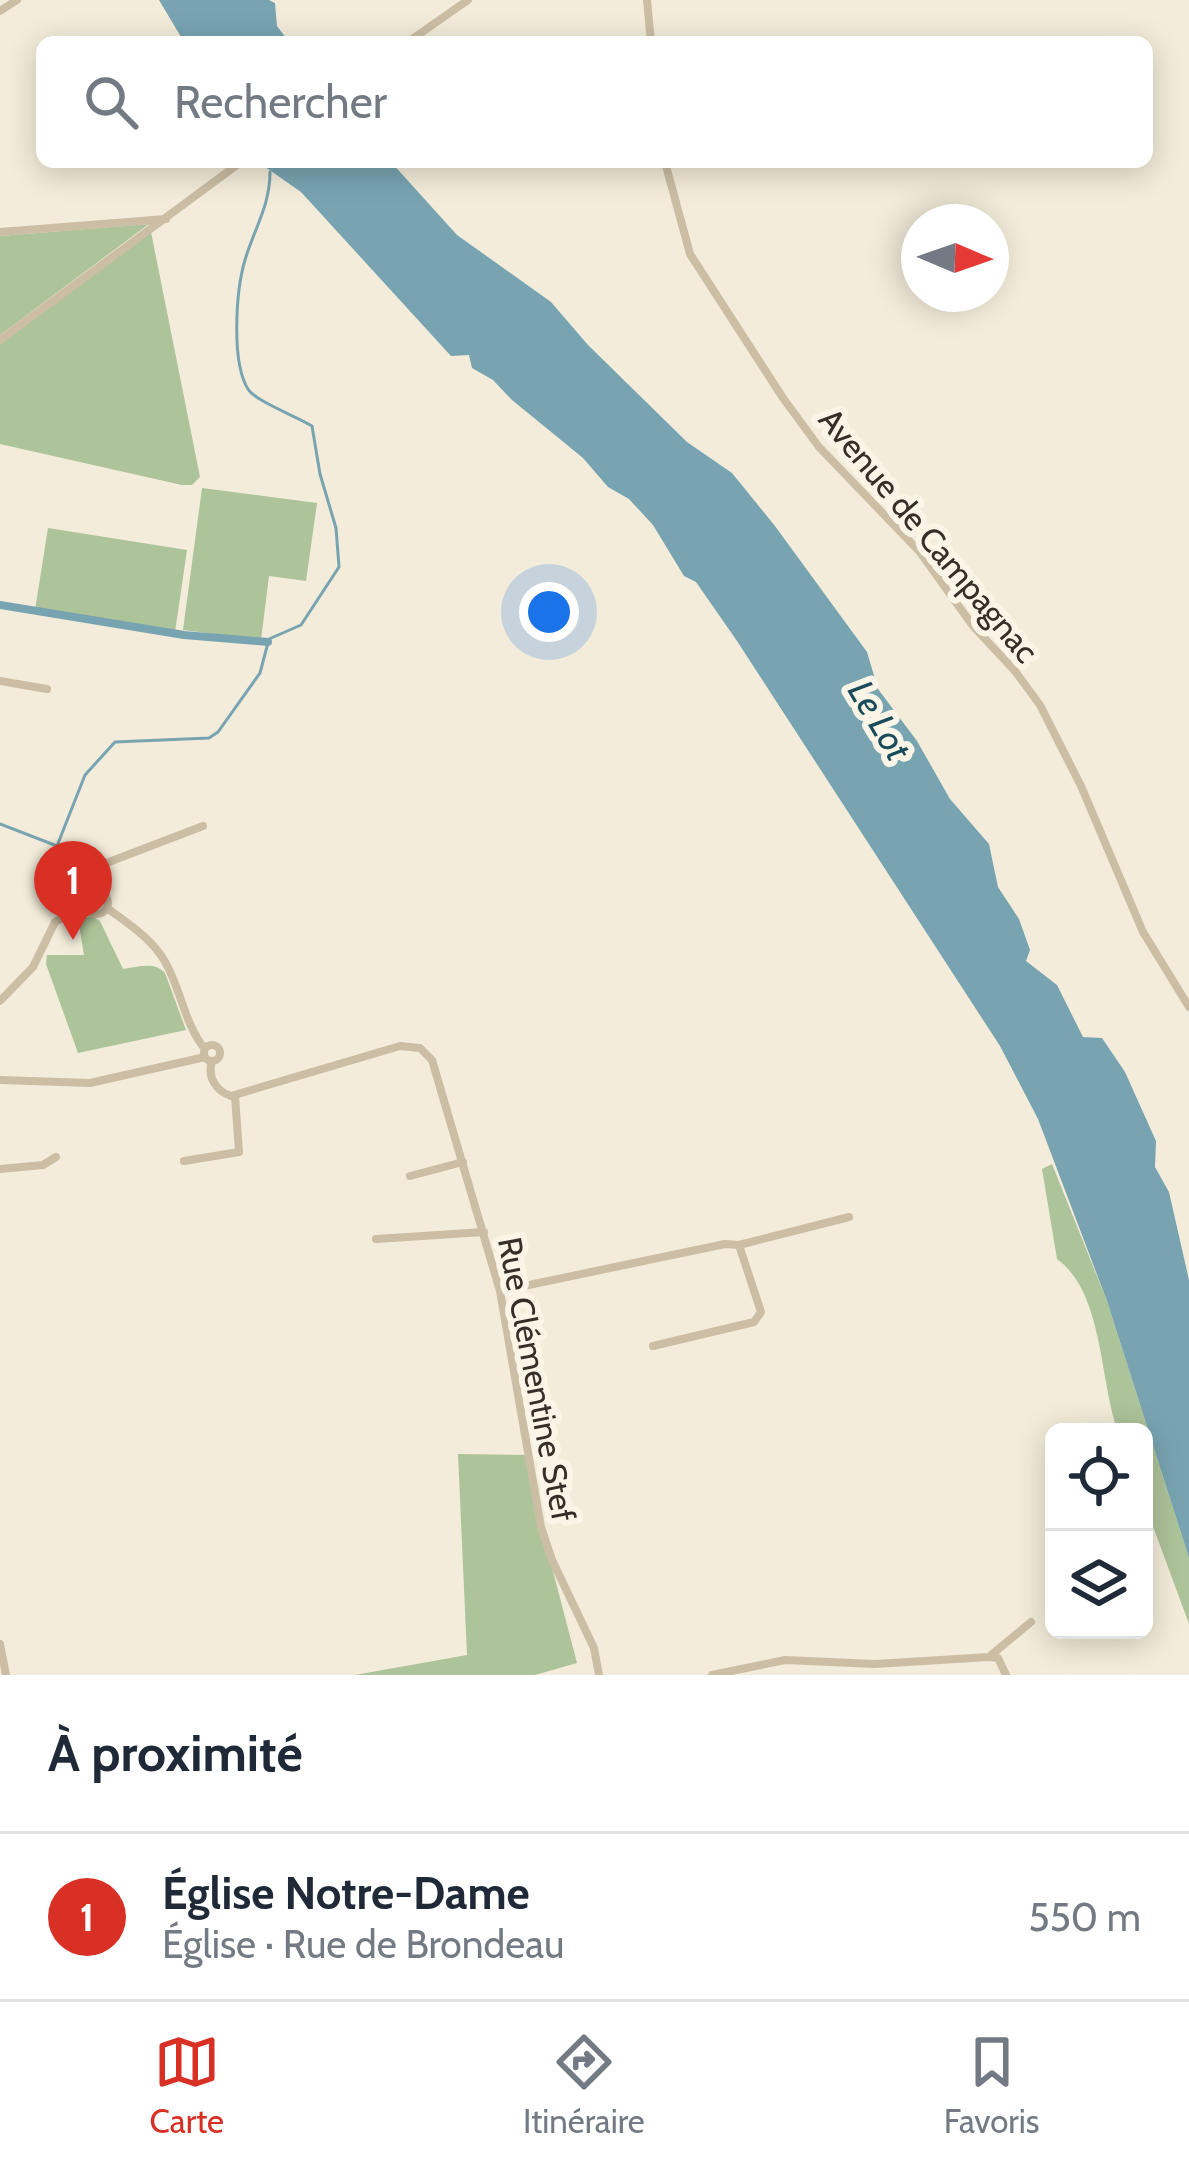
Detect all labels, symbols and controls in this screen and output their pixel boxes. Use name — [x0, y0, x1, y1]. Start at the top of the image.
search box — [36, 36, 1153, 168]
icon: search — [78, 69, 144, 135]
text: Rechercher — [174, 75, 387, 129]
north arrow — [901, 204, 1009, 312]
street label: Avenue de Campagnac — [811, 400, 1047, 670]
your location — [519, 582, 579, 642]
water label: Le Lot — [839, 672, 921, 769]
pin: 1 — [34, 841, 112, 940]
street label: Rue Clémentine Stef — [490, 1234, 584, 1524]
map controls — [1045, 1423, 1153, 1639]
button: locate — [1045, 1423, 1153, 1531]
button: layers — [1045, 1531, 1153, 1639]
text: À proximité — [48, 1722, 303, 1784]
text: Église Notre-Dame — [162, 1866, 530, 1920]
text: 1 — [80, 1893, 94, 1941]
text: 550 m — [1029, 1893, 1141, 1941]
text: Église · Rue de Brondeau — [162, 1920, 564, 1968]
tab: Carte — [150, 2029, 224, 2141]
tab: Itinéraire — [523, 2029, 645, 2141]
tab: Favoris — [944, 2029, 1039, 2141]

